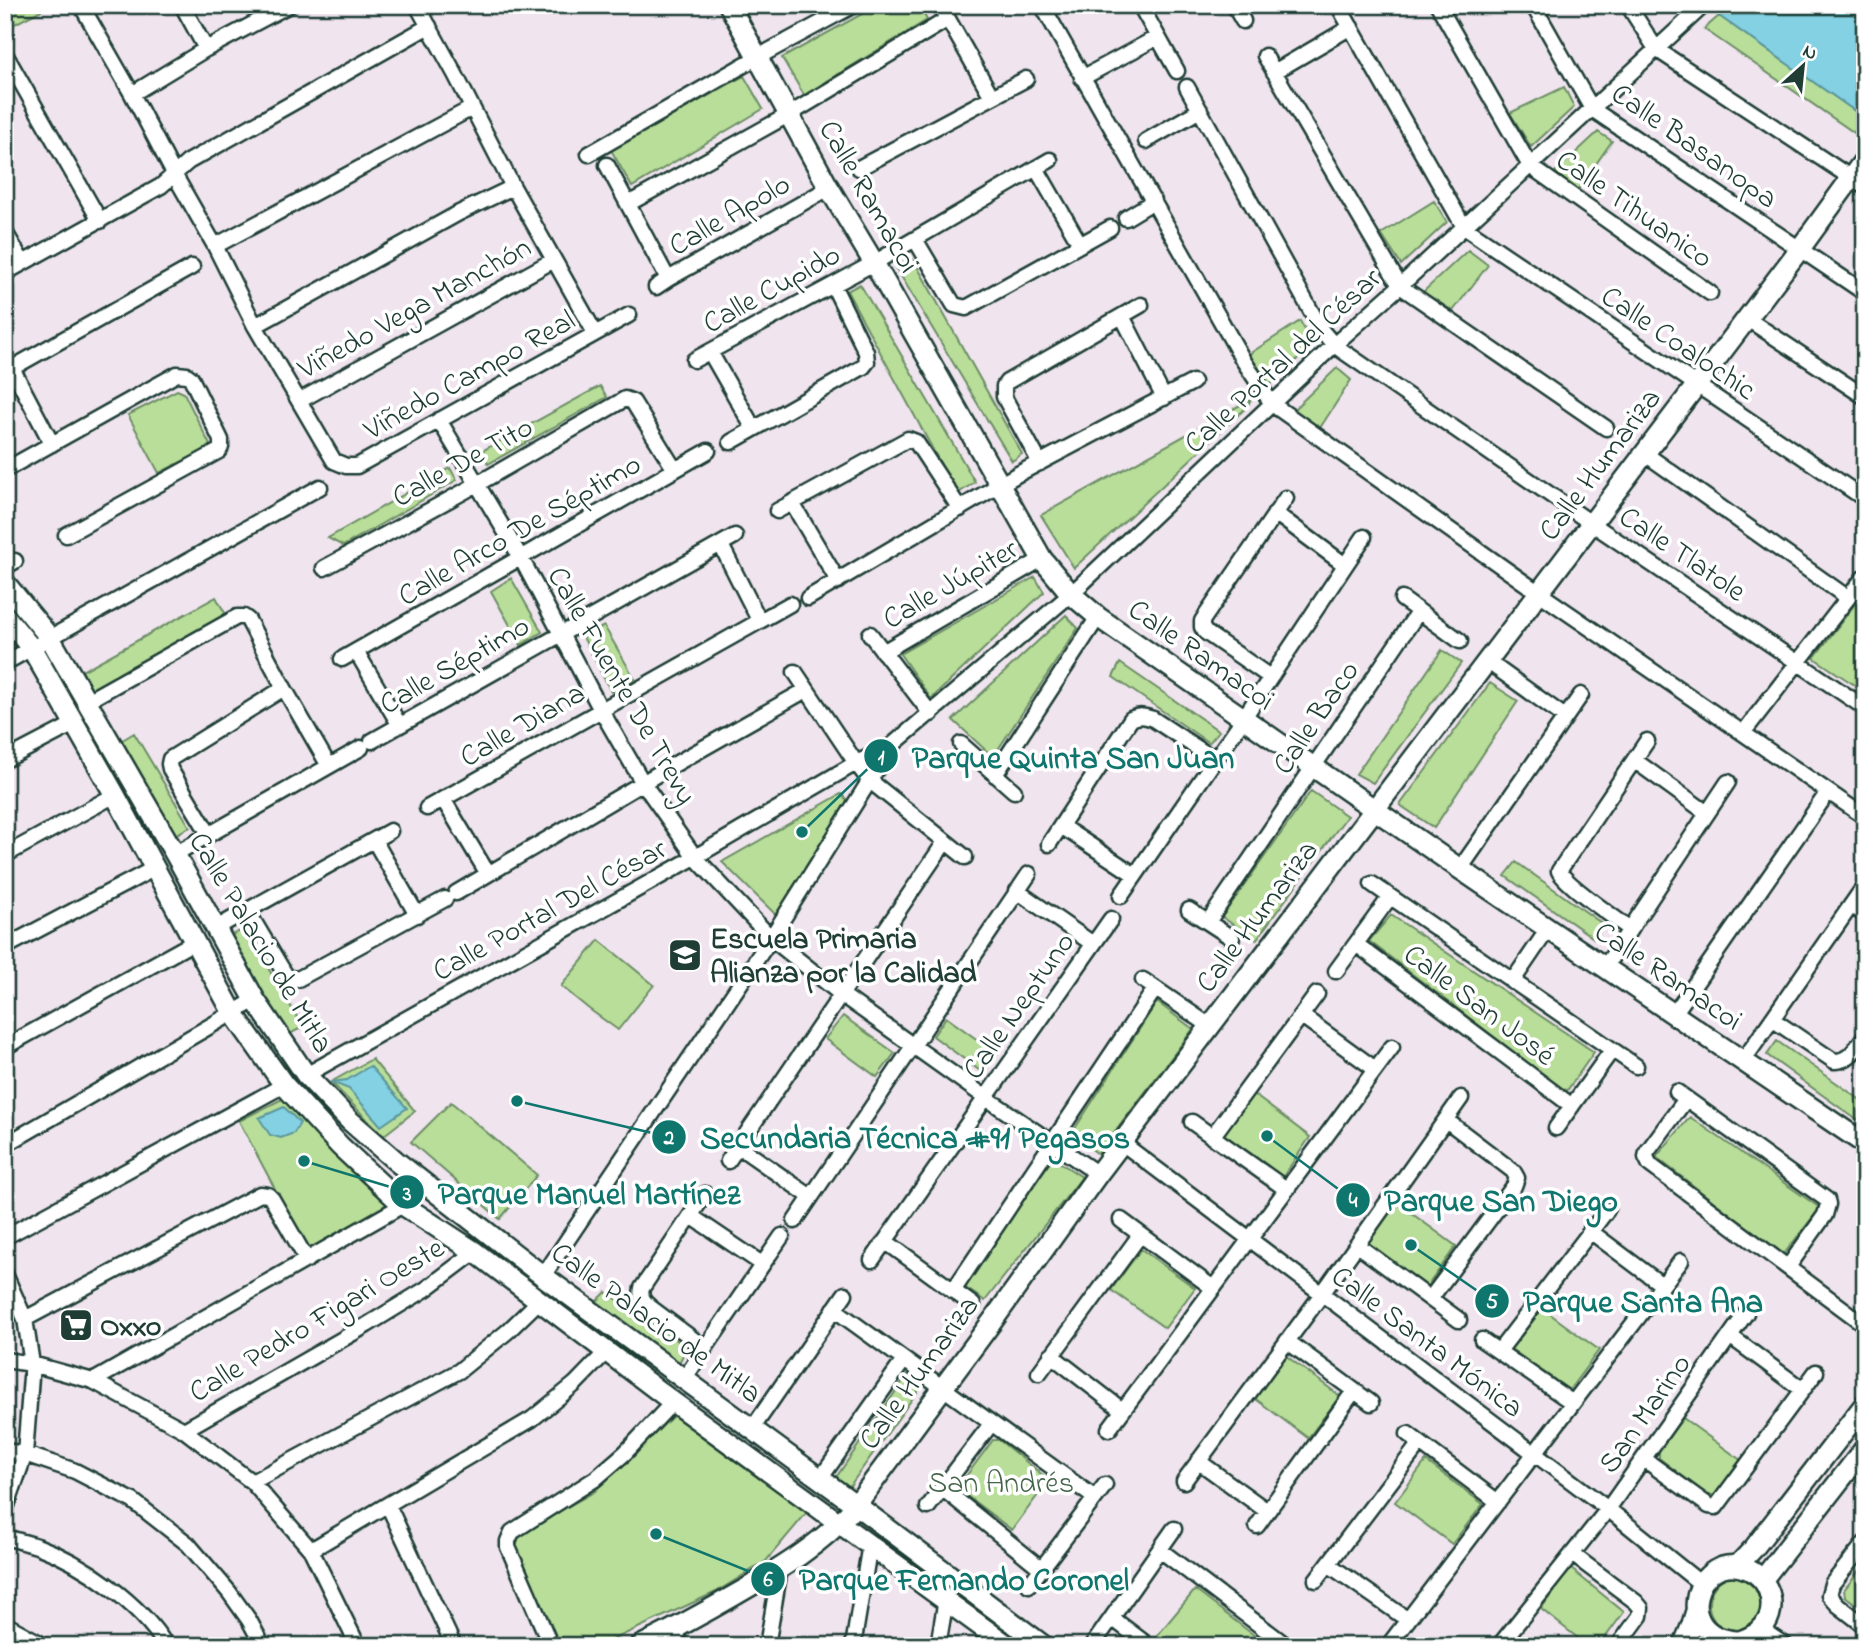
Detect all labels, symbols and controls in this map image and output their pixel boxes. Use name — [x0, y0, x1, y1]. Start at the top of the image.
north arrow — [1769, 32, 1839, 102]
text: N — [1798, 38, 1822, 68]
street label: Calle Basanopa — [1601, 74, 1786, 221]
street label: Calle Ramacoi — [806, 113, 929, 282]
street label: Calle Tihuanico — [1546, 140, 1721, 281]
street label: Calle Apolo — [662, 164, 799, 269]
street label: Viñedo Vega Manchón — [290, 227, 540, 393]
street label: Calle Cupido — [696, 235, 849, 347]
street label: Calle Portal del César — [1175, 258, 1393, 466]
street label: Calle Coalochic — [1591, 276, 1764, 413]
street label: Viñedo Campo Real — [356, 300, 584, 454]
street label: Calle Humariza — [1529, 380, 1673, 551]
street label: Calle De Tito — [385, 407, 542, 520]
street label: Calle Arco De Séptimo — [391, 444, 650, 619]
street label: Calle Tlatole — [1609, 497, 1754, 615]
street label: Calle Júpiter — [876, 529, 1028, 642]
street label: Calle Fuente De Trevy — [534, 559, 707, 814]
street label: Calle Ramacoi — [1118, 590, 1283, 723]
street label: Calle Séptimo — [372, 606, 539, 727]
street label: Calle Baco — [1263, 653, 1372, 784]
street label: Calle Diana — [453, 673, 594, 780]
callout: Parque Quinta San Juan — [863, 730, 1249, 783]
text: Parque Quinta San Juan — [912, 737, 1234, 784]
text: 1 — [878, 744, 885, 774]
street label: Calle Palacio de Mitla — [176, 825, 343, 1063]
street label: Calle Portal Del César — [425, 829, 676, 994]
street label: Calle Humariza — [1186, 832, 1330, 1003]
street label: Calle Ramacoi — [1584, 912, 1750, 1043]
place label: Escuela Primaria Alianza por la Calidad — [710, 919, 977, 997]
street label: Calle Neptuno — [953, 924, 1088, 1089]
street label: Calle San José — [1393, 935, 1564, 1079]
school or university icon: Escuela Primaria Alianza por la Calidad — [666, 936, 704, 974]
callout: Secundaria Técnica #91 Pegasos — [651, 1110, 1144, 1163]
text: Secundaria Técnica #91 Pegasos — [700, 1117, 1130, 1165]
text: 2 — [663, 1124, 675, 1154]
callout: Parque Manuel Martínez — [389, 1166, 755, 1219]
text: Parque Manuel Martínez — [438, 1173, 741, 1220]
callout: Parque San Diego — [1335, 1173, 1632, 1226]
text: 3 — [402, 1180, 412, 1210]
text: Parque San Diego — [1384, 1180, 1618, 1228]
text: 4 — [1349, 1187, 1358, 1217]
street label: Calle Pedro Figari Oeste — [182, 1228, 454, 1415]
street label: Calle Palacio de Mitla — [541, 1233, 770, 1416]
street label: Calle Santa Mónica — [1321, 1256, 1532, 1431]
callout: Parque Santa Ana — [1474, 1274, 1777, 1327]
text: Parque Santa Ana — [1523, 1281, 1763, 1328]
street label: Calle Humariza — [849, 1288, 991, 1460]
text: 5 — [1486, 1288, 1498, 1318]
supermarket icon: Oxxo — [57, 1306, 95, 1344]
place label: Oxxo — [100, 1306, 161, 1350]
street label: San Marino — [1589, 1346, 1704, 1484]
park label: San Andrés — [928, 1463, 1074, 1507]
callout: Parque Fernando Coronel — [750, 1552, 1143, 1605]
text: Parque Fernando Coronel — [799, 1559, 1129, 1606]
text: 6 — [763, 1566, 773, 1596]

